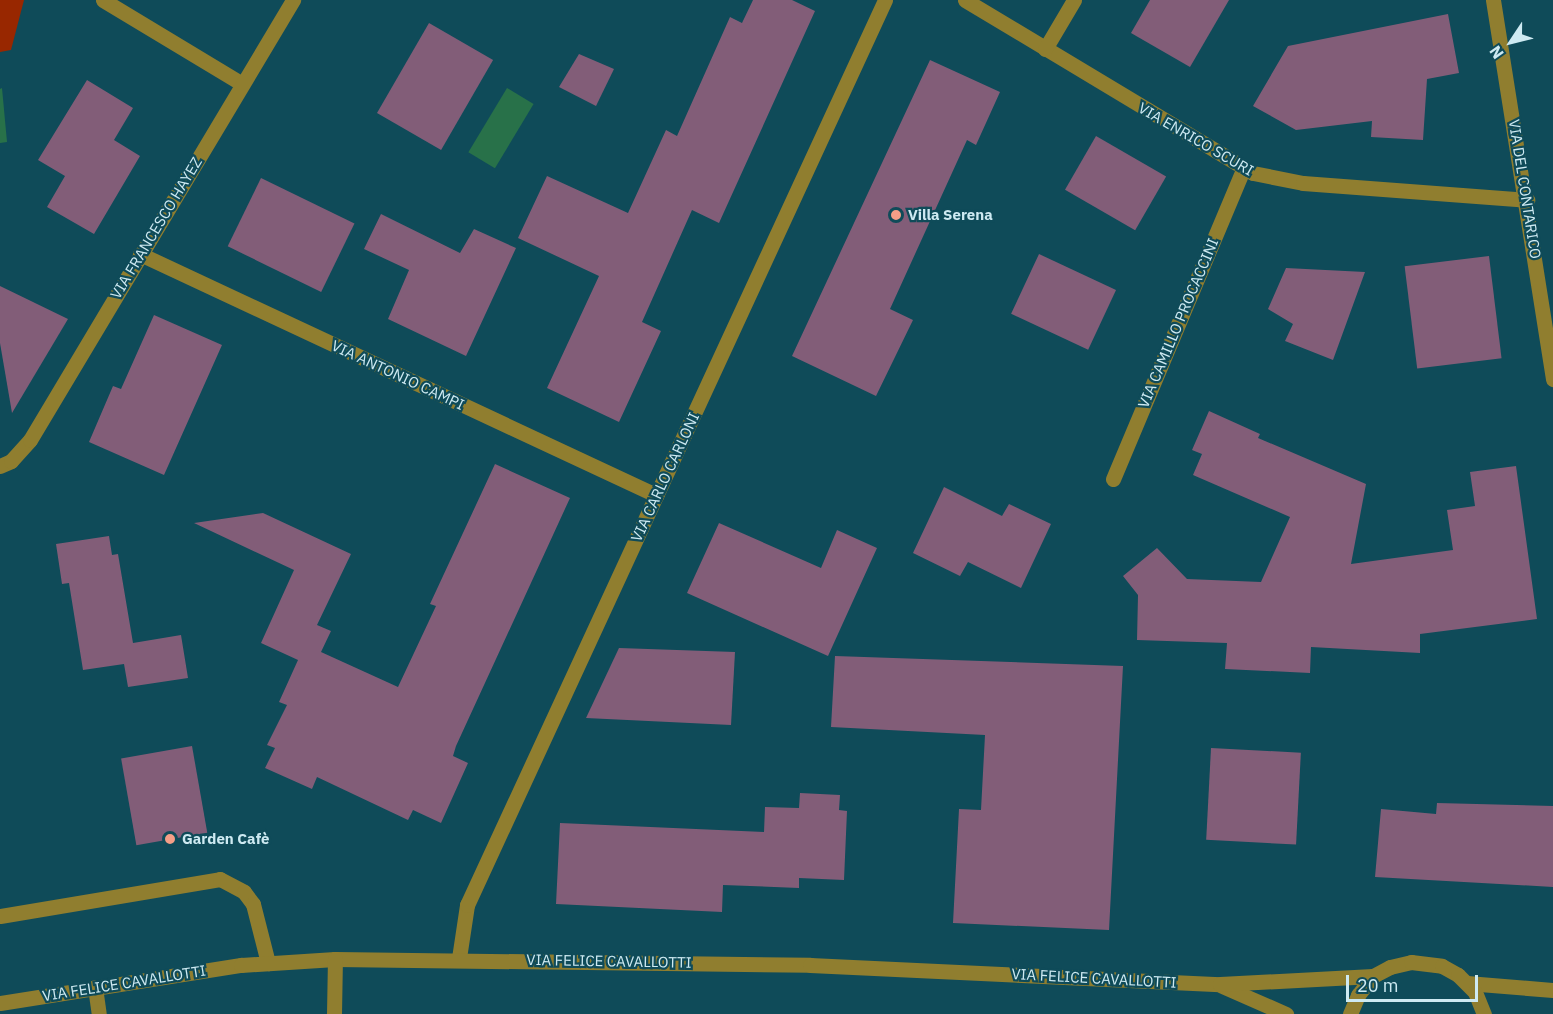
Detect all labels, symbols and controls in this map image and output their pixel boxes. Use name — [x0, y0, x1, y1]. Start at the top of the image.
north arrow — [1481, 12, 1541, 72]
text: N — [1485, 42, 1508, 63]
street label: VIA ENRICO SCURI — [1135, 99, 1257, 179]
street label: VIA DEL CONTARICO — [1505, 118, 1545, 260]
street label: VIA FRANCESCO HAYEZ — [106, 154, 206, 302]
place label: Villa Serena — [908, 206, 993, 224]
marker: Villa Serena — [889, 208, 903, 222]
street label: VIA CAMILLO PROCACCINI — [1134, 235, 1222, 411]
street label: VIA ANTONIO CAMPI — [329, 336, 467, 414]
street label: VIA CARLO CARLONI — [627, 409, 703, 545]
place label: Garden Cafè — [182, 830, 269, 848]
marker: Garden Cafè — [163, 832, 177, 846]
street label: VIA FELICE CAVALLOTTI — [526, 951, 692, 971]
street label: VIA FELICE CAVALLOTTI — [41, 961, 207, 1005]
scale bar — [1349, 963, 1481, 1001]
street label: VIA FELICE CAVALLOTTI — [1011, 965, 1177, 991]
text: 20 m — [1357, 974, 1399, 997]

